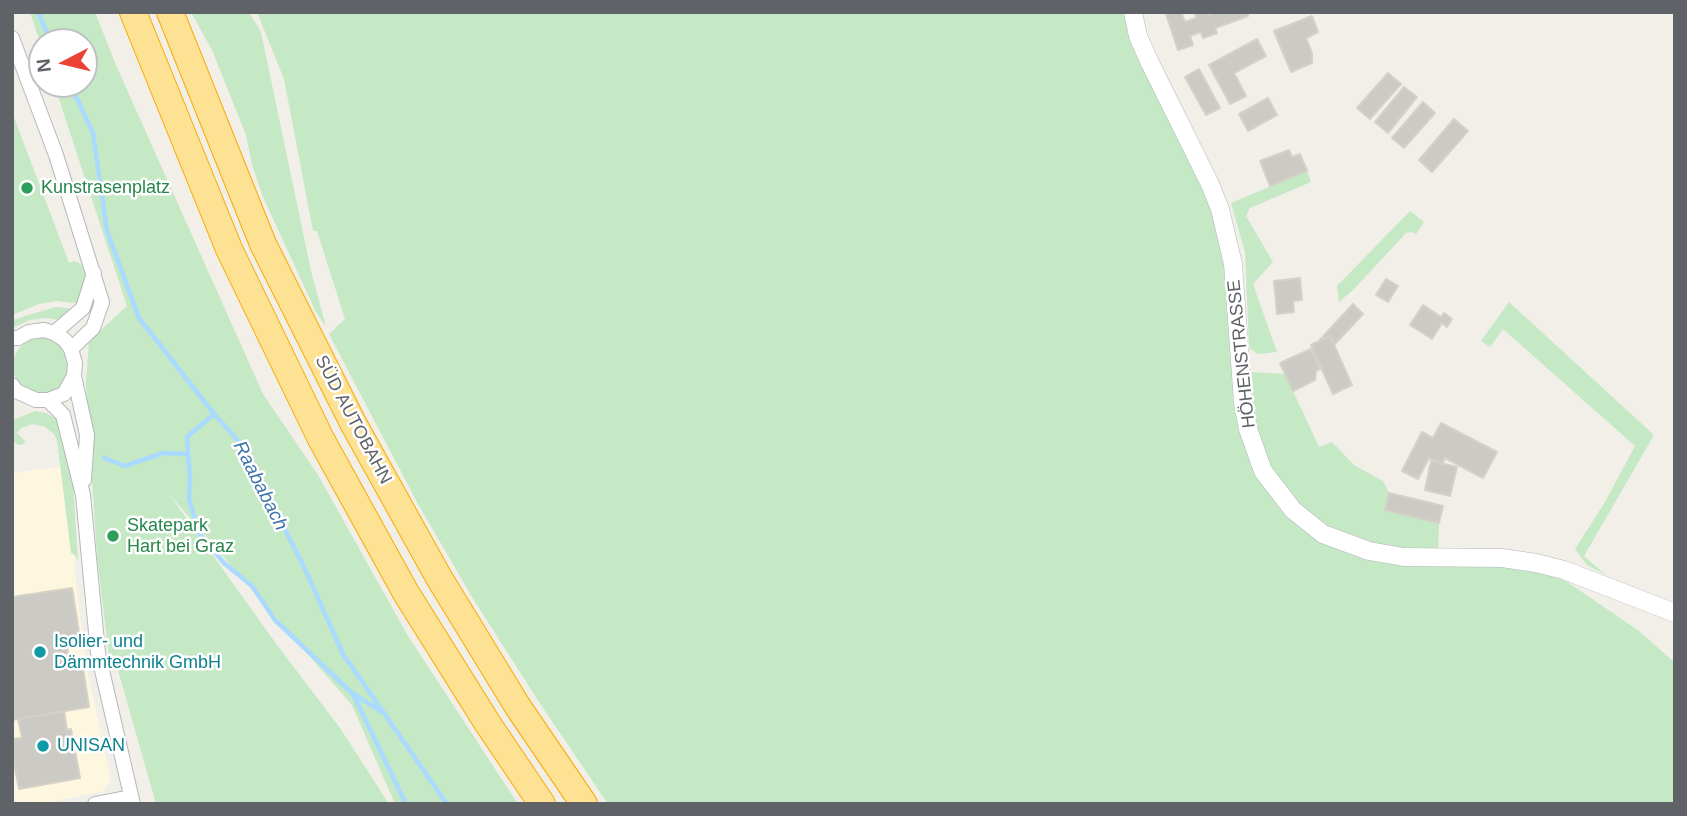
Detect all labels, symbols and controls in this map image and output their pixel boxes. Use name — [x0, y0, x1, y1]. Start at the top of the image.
north arrow — [28, 28, 98, 98]
text: N — [32, 57, 55, 73]
place label: Kunstrasenplatz — [41, 177, 170, 199]
marker: Kunstrasenplatz — [19, 180, 35, 196]
street label: HÖHENSTRASSE — [1223, 279, 1261, 429]
street label: SÜD AUTOBAHN — [310, 352, 396, 488]
water label: Raababach — [228, 438, 292, 534]
place label: Skatepark Hart bei Graz — [127, 515, 234, 558]
marker: Skatepark Hart bei Graz — [105, 528, 121, 544]
place label: Isolier- und Dämmtechnik GmbH — [54, 631, 221, 674]
marker: Isolier- und Dämmtechnik GmbH — [32, 644, 48, 660]
place label: UNISAN — [57, 735, 125, 757]
marker: UNISAN — [35, 738, 51, 754]

